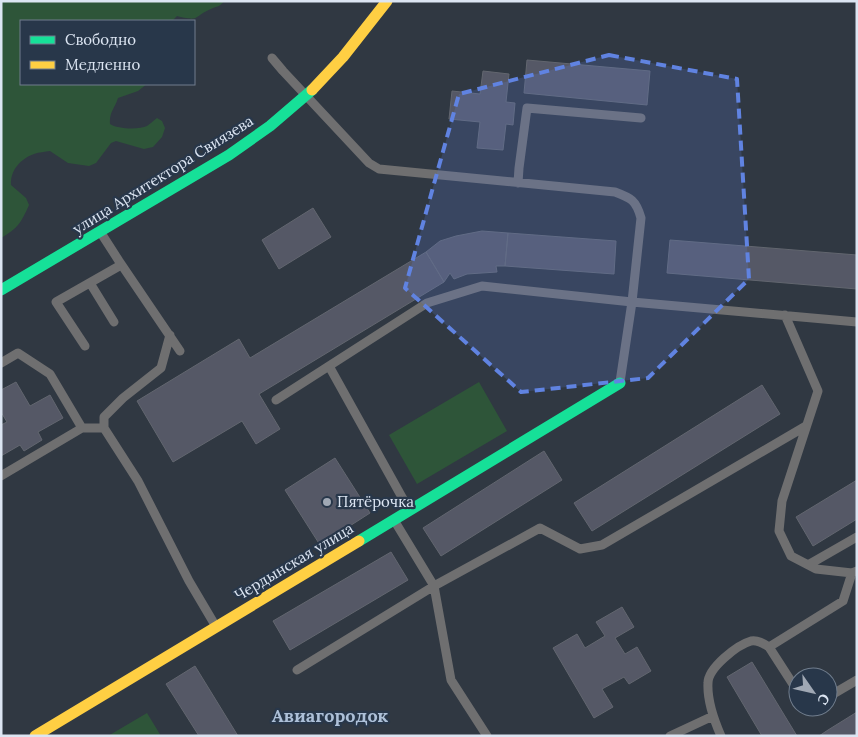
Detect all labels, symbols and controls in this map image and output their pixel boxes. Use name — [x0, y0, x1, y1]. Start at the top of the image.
legend — [20, 20, 195, 85]
text: Свободно — [65, 30, 136, 49]
text: Медленно — [65, 55, 140, 74]
street label: улица Архитектора Свиязева — [69, 111, 257, 238]
place label: Пятёрочка — [337, 492, 414, 511]
marker: Пятёрочка — [321, 496, 333, 508]
street label: Чердынская улица — [231, 518, 357, 605]
north arrow — [788, 667, 838, 717]
text: С — [813, 690, 834, 709]
district label: Авиагородок — [272, 704, 389, 727]

